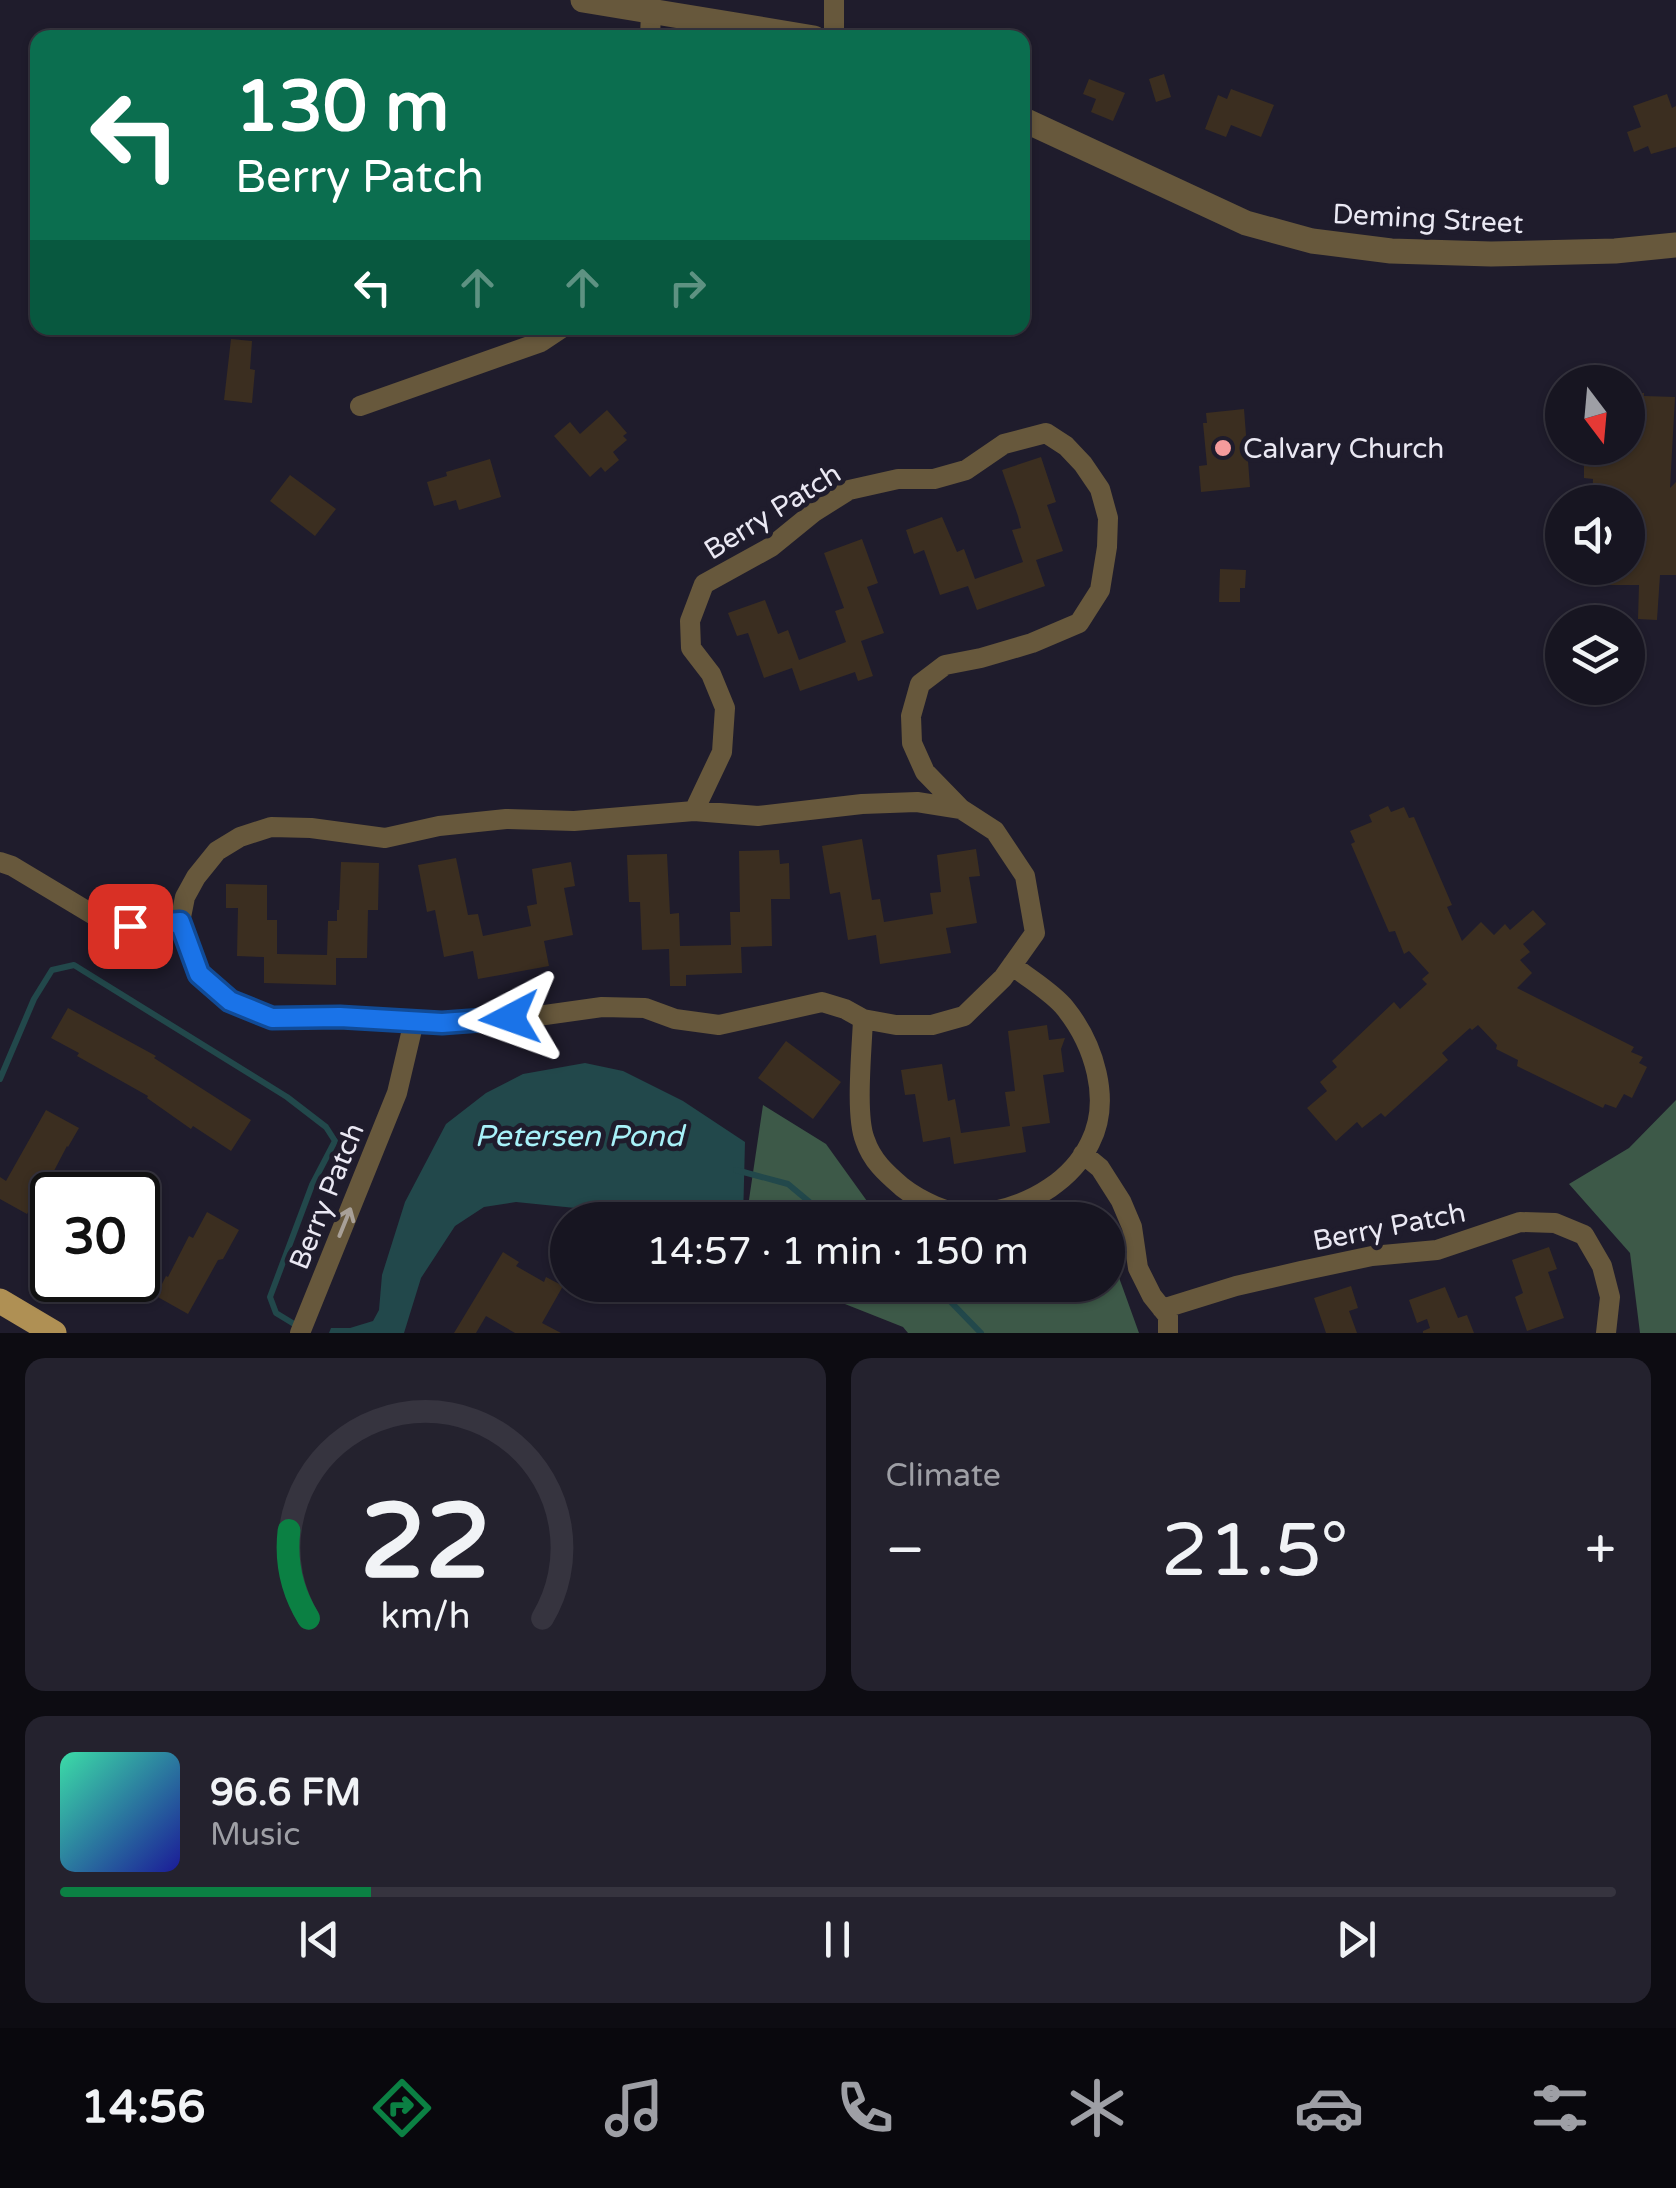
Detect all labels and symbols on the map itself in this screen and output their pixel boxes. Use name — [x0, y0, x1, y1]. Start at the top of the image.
street label: Deming Street — [1332, 197, 1525, 241]
north arrow — [1545, 365, 1645, 465]
place label: Calvary Church — [1243, 432, 1444, 466]
marker: Calvary Church — [1212, 437, 1234, 459]
street label: Berry Patch — [698, 456, 847, 567]
pin — [88, 884, 173, 969]
position arrow — [458, 966, 562, 1070]
street label: Berry Patch — [282, 1118, 372, 1275]
water label: Petersen Pond — [474, 1118, 687, 1155]
speed limit sign: 30 — [30, 1172, 160, 1302]
street label: Berry Patch — [1310, 1196, 1468, 1258]
one-way arrow — [337, 1207, 355, 1238]

